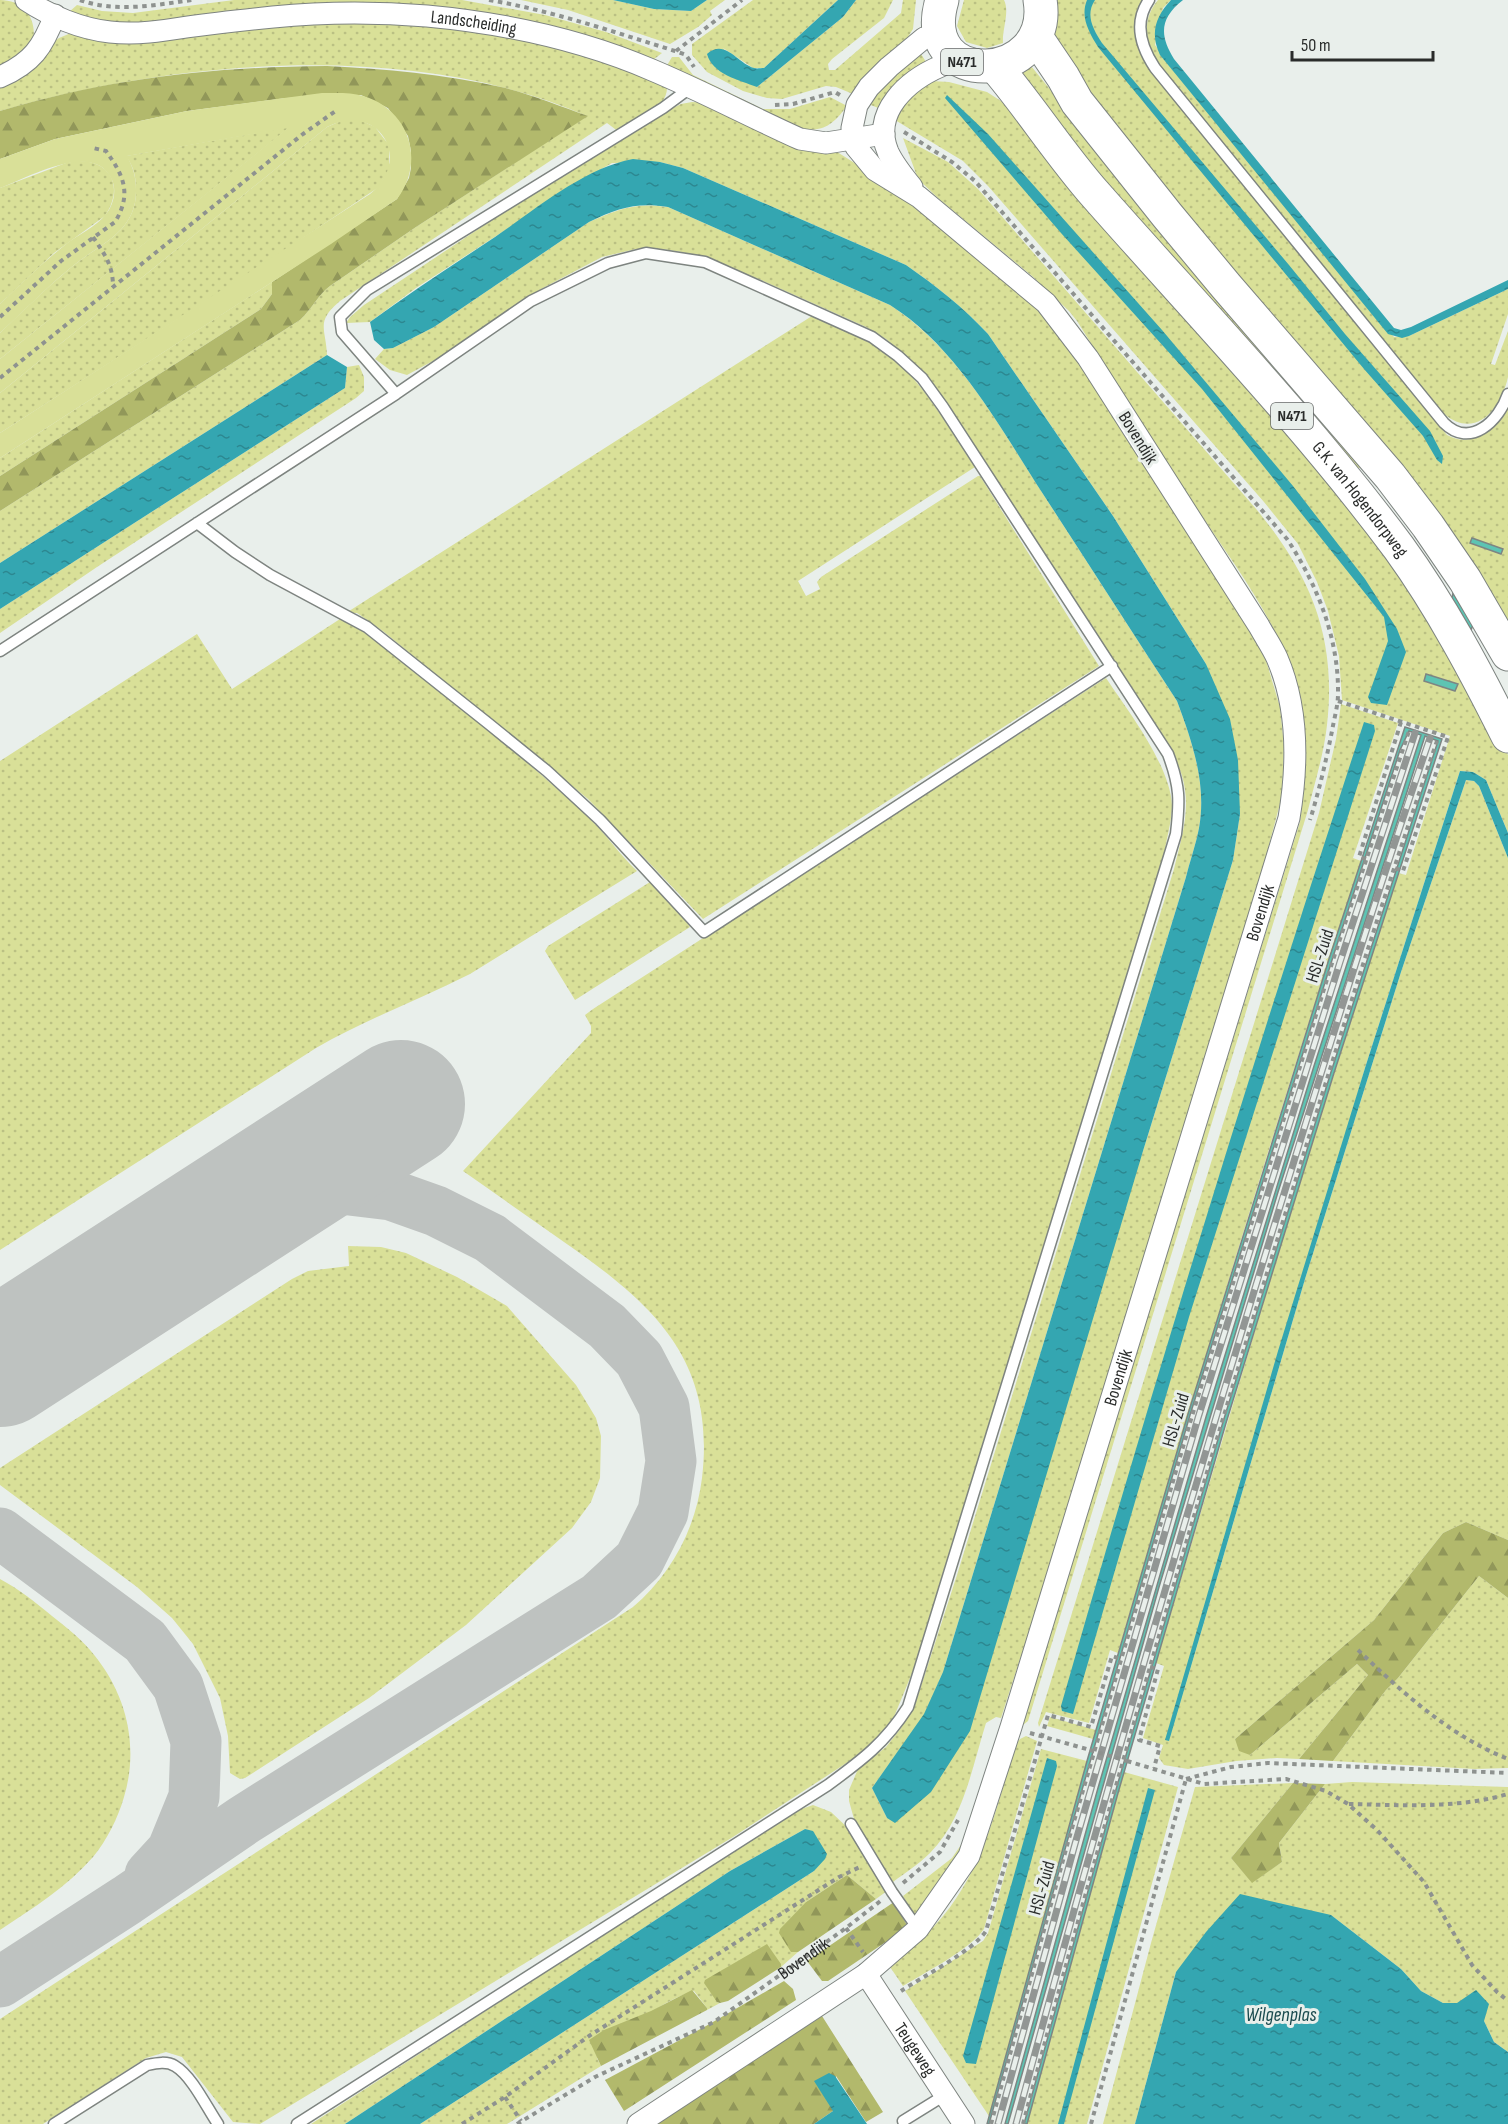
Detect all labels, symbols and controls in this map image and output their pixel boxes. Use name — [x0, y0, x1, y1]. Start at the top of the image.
street label: Landscheiding — [430, 6, 519, 39]
scale bar — [1292, 24, 1433, 62]
text: 50 m — [1301, 35, 1331, 56]
road number: N471 — [941, 49, 983, 75]
road number: N471 — [1271, 403, 1313, 429]
street label: Bovendijk — [1114, 408, 1162, 468]
street label: G.K. van Hogendorpweg — [1308, 437, 1413, 561]
street label: Bovendijk — [1242, 882, 1279, 944]
street label: HSL-Zuid — [1302, 927, 1338, 985]
street label: Bovendijk — [1099, 1346, 1136, 1408]
street label: HSL-Zuid — [1158, 1391, 1194, 1449]
street label: HSL-Zuid — [1024, 1859, 1060, 1917]
street label: Bovendijk — [774, 1933, 833, 1984]
water label: Wilgenplas — [1245, 2003, 1317, 2027]
street label: Teugeweg — [890, 2019, 940, 2080]

